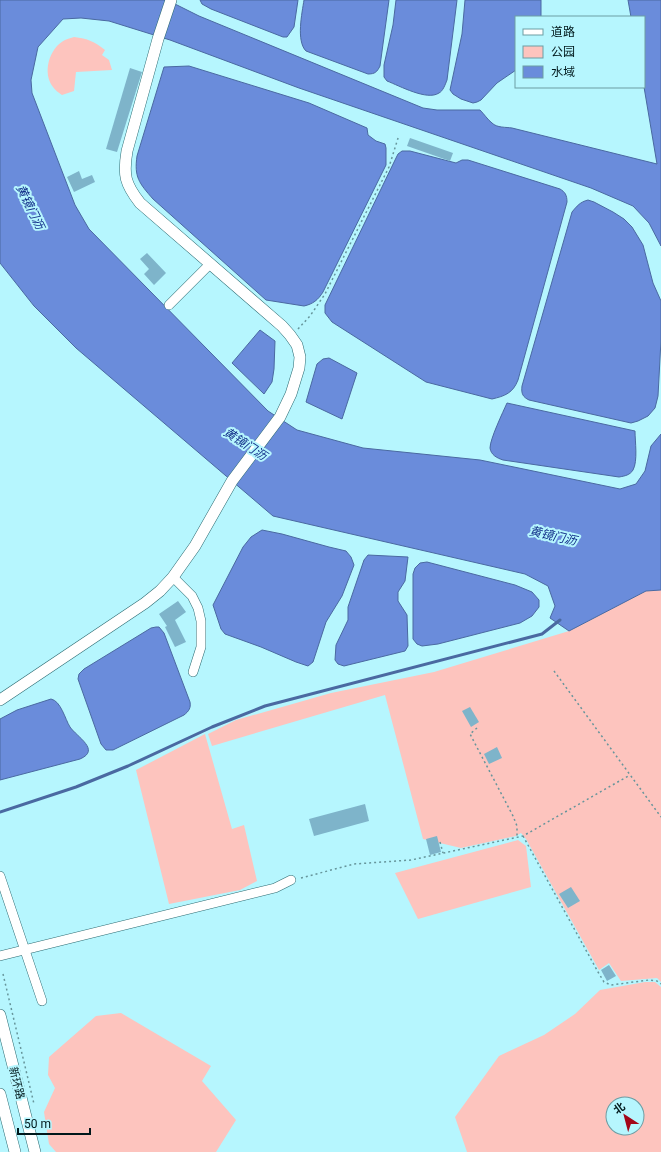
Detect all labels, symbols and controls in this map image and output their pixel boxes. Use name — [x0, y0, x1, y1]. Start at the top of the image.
legend — [515, 16, 645, 88]
text: 道路 — [551, 25, 575, 39]
text: 公园 — [551, 45, 575, 59]
text: 水域 — [551, 65, 575, 79]
water label: 黄镜门沥 — [13, 182, 48, 233]
water label: 黄镜门沥 — [221, 425, 271, 464]
water label: 黄镜门沥 — [528, 524, 580, 549]
street label: 新环路 — [6, 1066, 27, 1101]
north arrow — [605, 1096, 645, 1136]
text: 北 — [611, 1100, 628, 1117]
scale bar — [18, 1110, 90, 1136]
text: 50 m — [24, 1117, 51, 1131]

